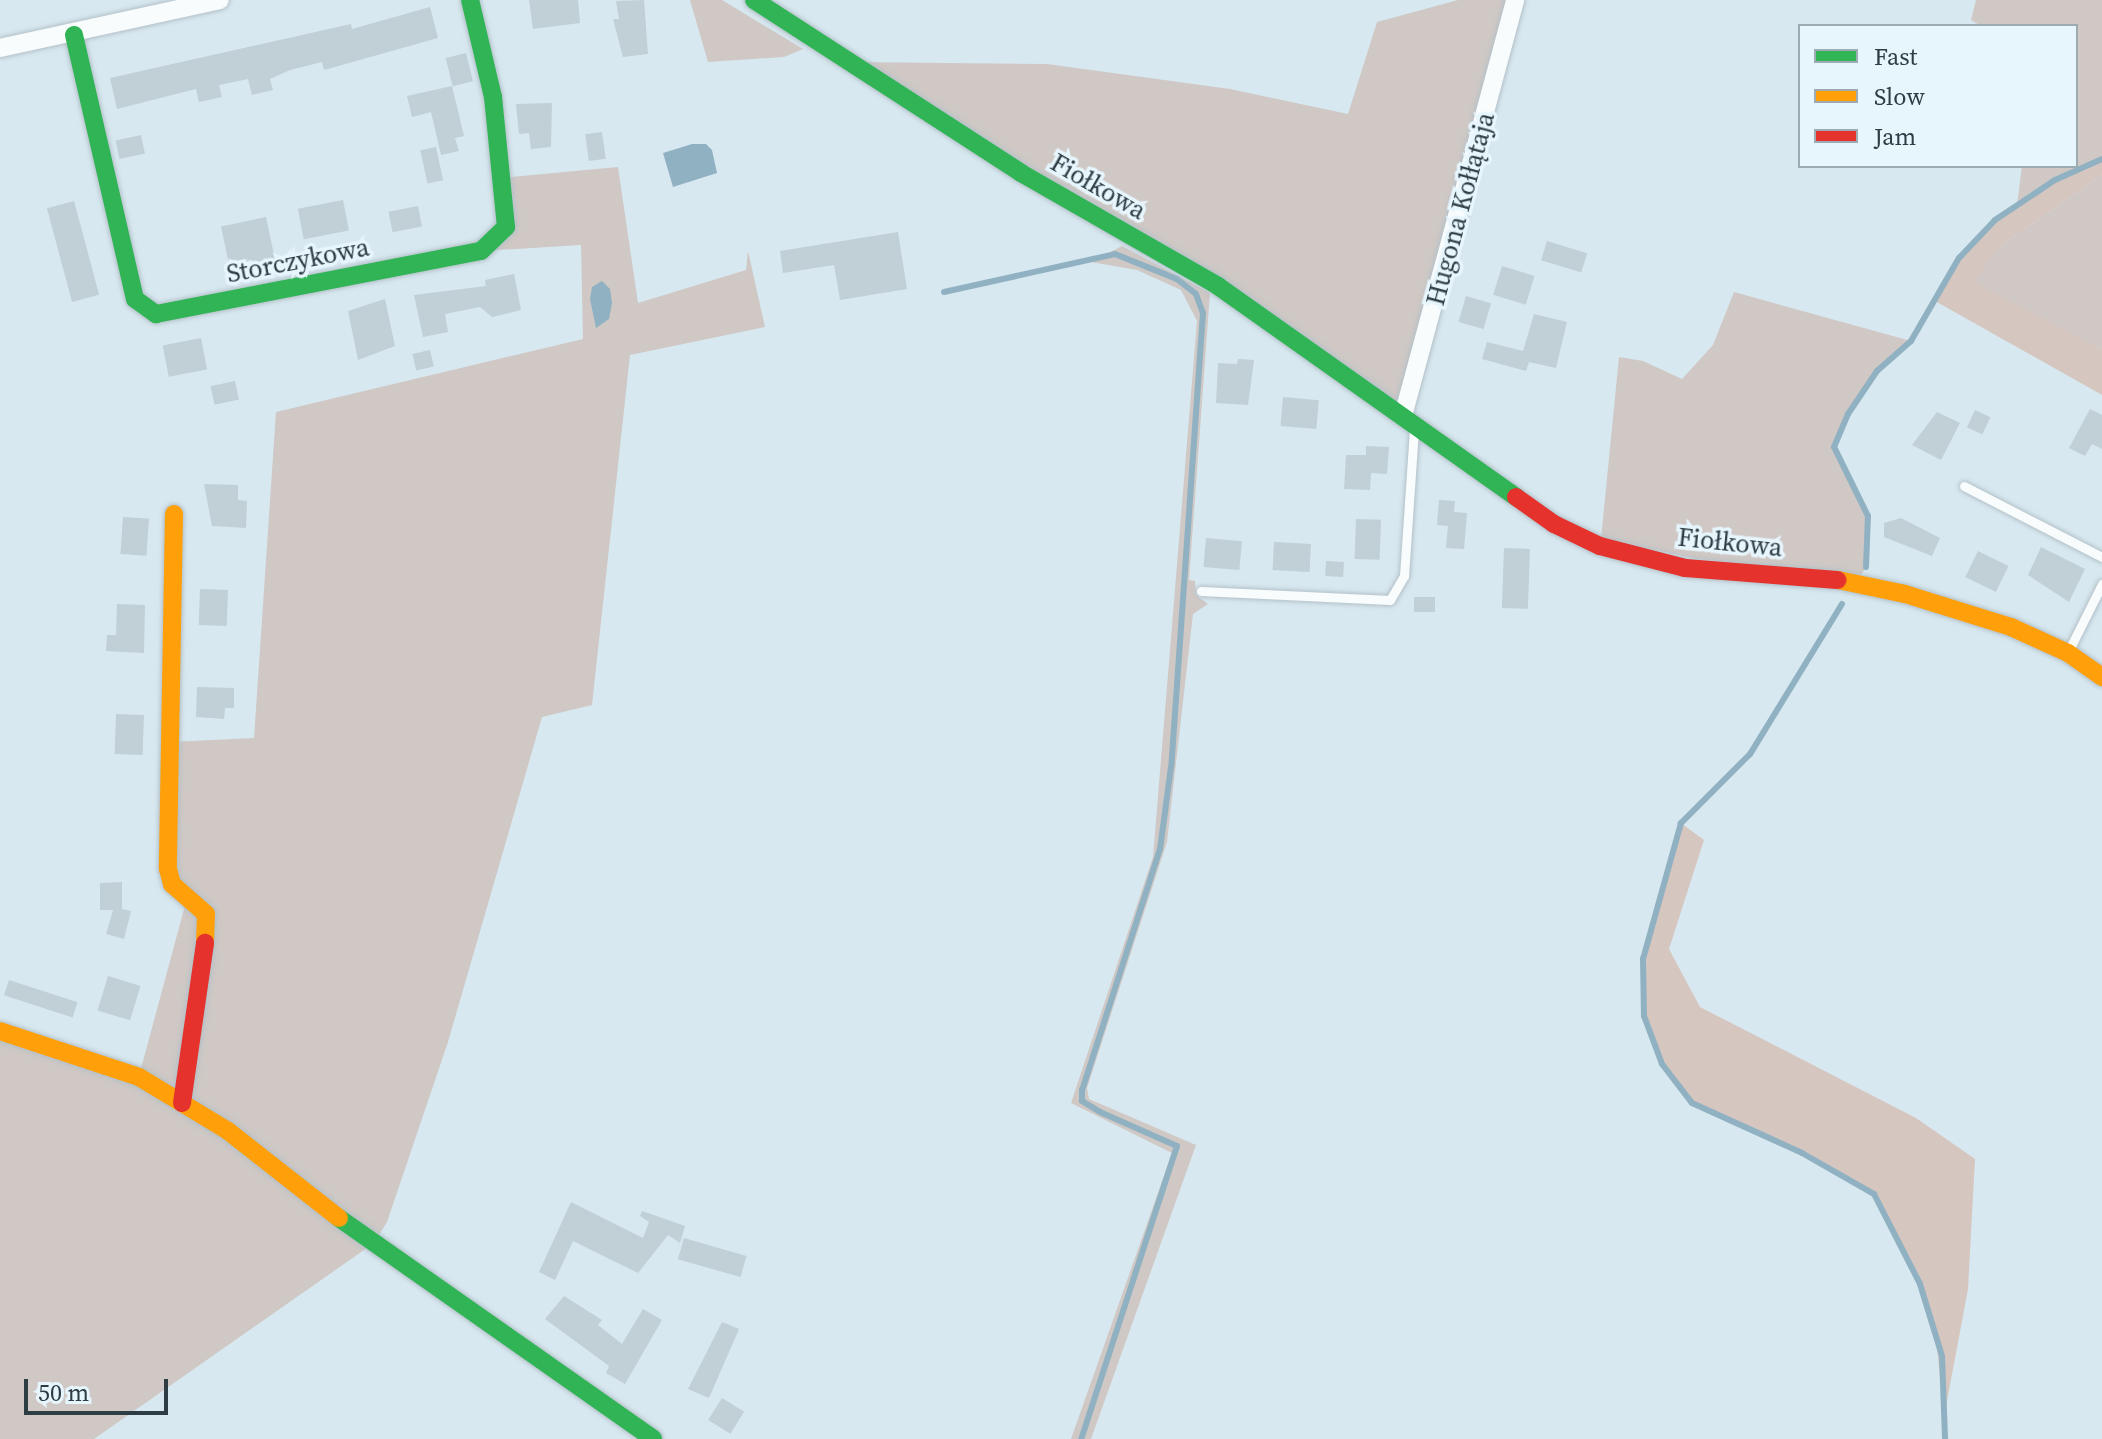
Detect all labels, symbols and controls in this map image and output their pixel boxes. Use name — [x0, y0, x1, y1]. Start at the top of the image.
legend — [1798, 24, 2078, 168]
text: Fast — [1874, 40, 1917, 73]
text: Slow — [1874, 80, 1925, 113]
street label: Hugona Kołłątaja — [1420, 109, 1502, 309]
text: Jam — [1874, 120, 1916, 153]
street label: Fiołkowa — [1045, 147, 1151, 227]
street label: Storczykowa — [224, 232, 372, 290]
street label: Fiołkowa — [1676, 522, 1784, 564]
scale bar — [28, 1363, 172, 1413]
text: 50 m — [38, 1376, 89, 1409]

